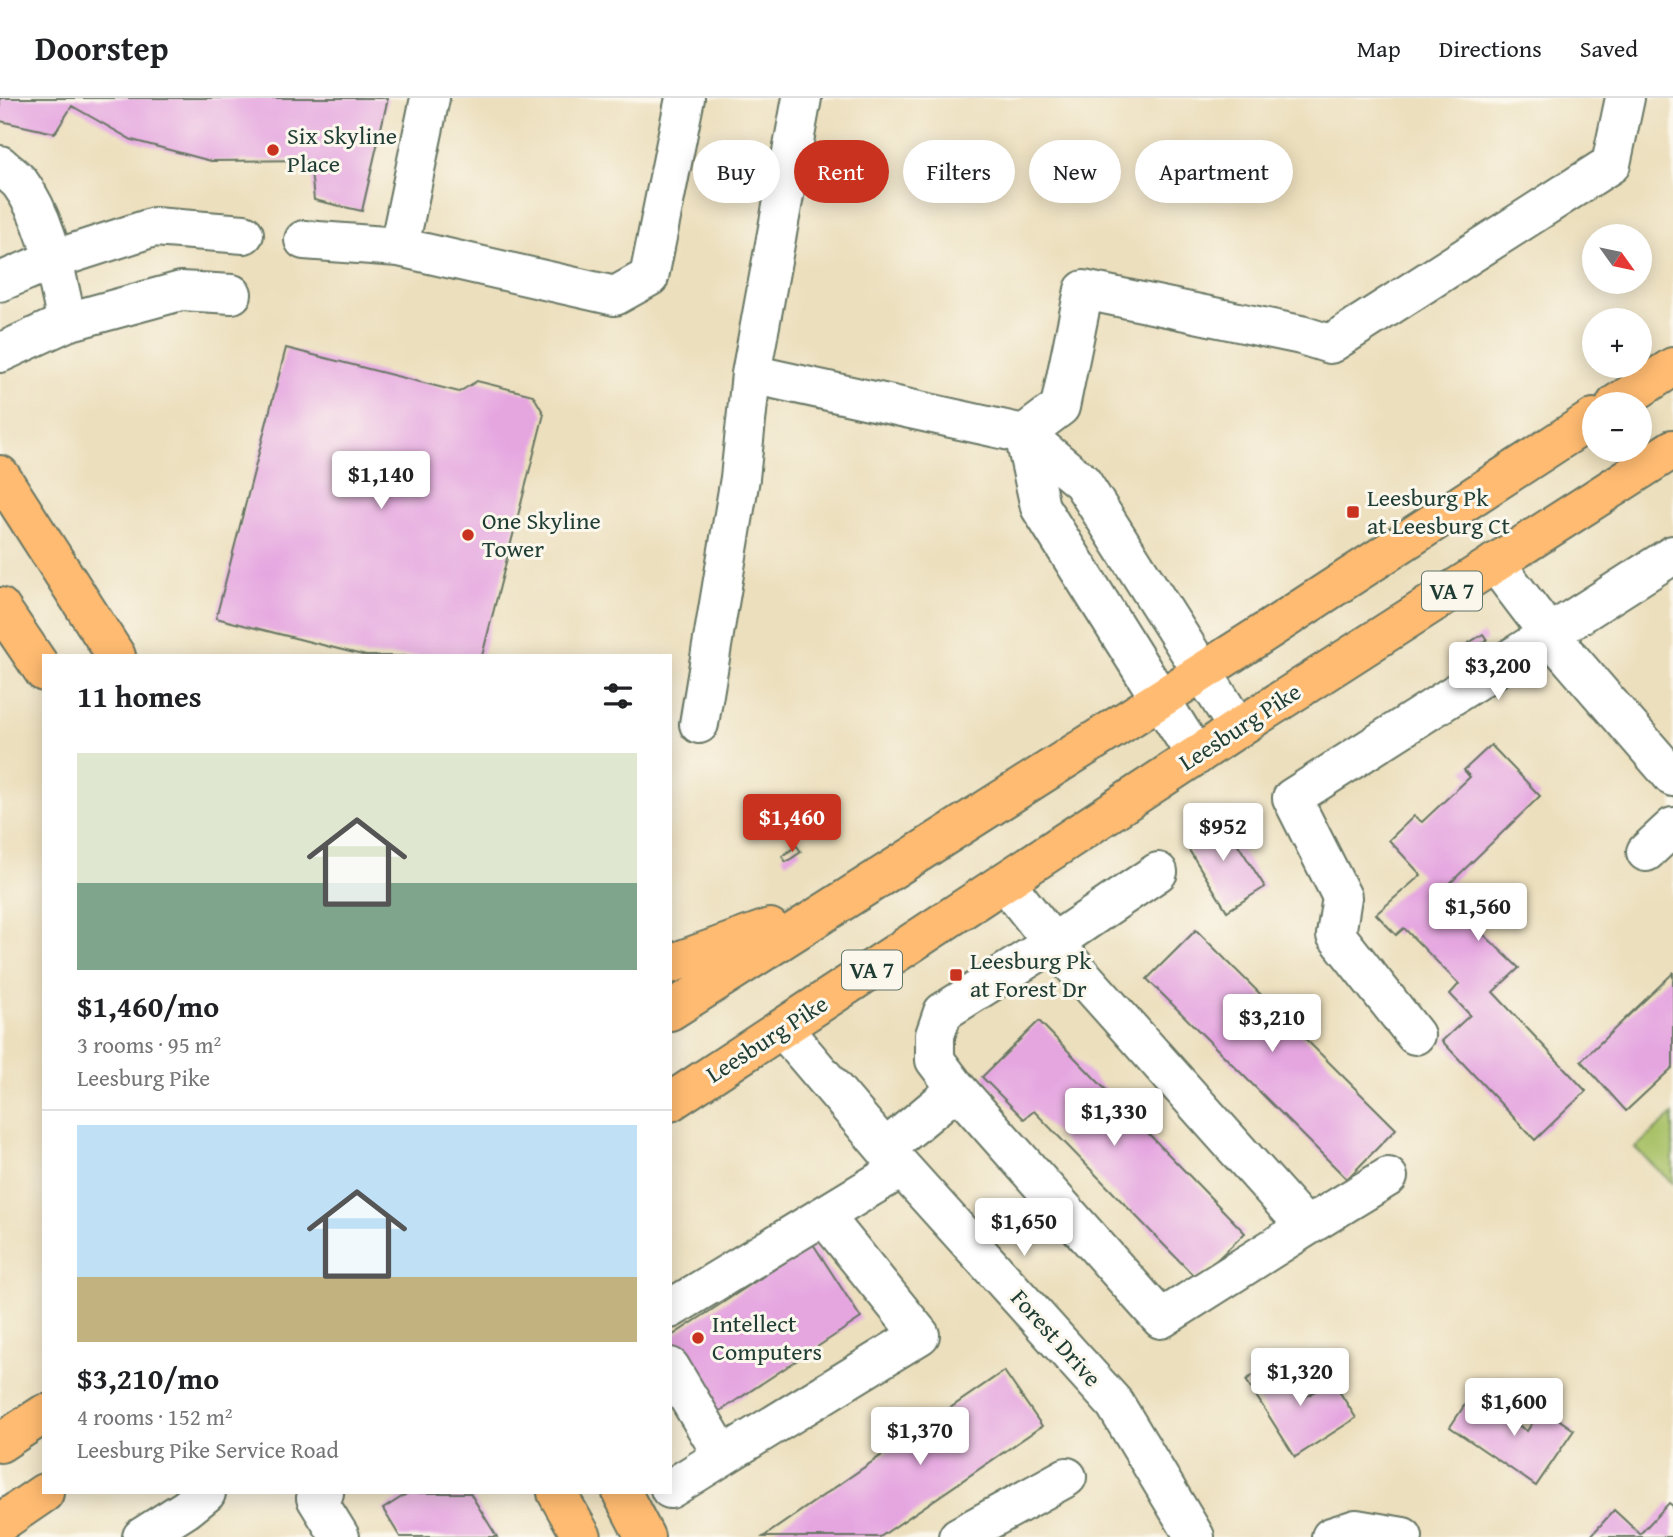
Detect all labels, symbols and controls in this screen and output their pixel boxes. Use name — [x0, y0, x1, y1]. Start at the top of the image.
text: Doorstep — [35, 24, 168, 72]
text: Map — [1357, 31, 1401, 66]
text: Directions — [1439, 31, 1542, 66]
text: Saved — [1580, 31, 1638, 66]
place label: Six Skyline Place — [287, 118, 397, 181]
chip: Buy — [693, 140, 780, 203]
chip: Rent — [794, 140, 889, 203]
chip: Filters — [903, 140, 1015, 203]
chip: New — [1029, 140, 1121, 203]
chip: Apartment — [1135, 140, 1293, 203]
marker: Six Skyline Place — [265, 142, 281, 158]
north arrow — [1582, 224, 1652, 294]
map controls — [1582, 224, 1652, 462]
button: + — [1582, 308, 1652, 378]
button: − — [1582, 392, 1652, 462]
pin: $1,140 — [324, 452, 438, 511]
text: $1,140 — [348, 457, 414, 490]
place label: Leesburg Pk at Leesburg Ct — [1367, 480, 1510, 543]
place label: One Skyline Tower — [482, 503, 601, 566]
marker: Leesburg Pk at Leesburg Ct — [1345, 504, 1361, 520]
marker: One Skyline Tower — [460, 527, 476, 543]
road number: VA 7 — [1422, 572, 1482, 610]
pin: $3,200 — [1441, 642, 1555, 702]
text: $3,200 — [1465, 648, 1531, 681]
text: 11 homes — [77, 674, 202, 718]
street label: Leesburg Pike — [1172, 674, 1308, 779]
icon: filters — [599, 677, 637, 715]
pin: $1,460 — [735, 794, 849, 854]
icon: home — [294, 799, 420, 925]
text: $1,460 — [759, 800, 825, 833]
pin: $952 — [1182, 804, 1264, 863]
text: $952 — [1199, 809, 1247, 842]
pin: $1,560 — [1421, 884, 1535, 943]
text: $1,560 — [1445, 889, 1511, 922]
place label: Leesburg Pk at Forest Dr — [970, 943, 1092, 1006]
road number: VA 7 — [842, 950, 902, 990]
marker: Leesburg Pk at Forest Dr — [948, 967, 964, 983]
text: $1,460/mo — [77, 984, 219, 1028]
street label: Leesburg Pike — [699, 986, 835, 1091]
pin: $3,210 — [1215, 995, 1329, 1054]
text: $3,210 — [1239, 1000, 1305, 1033]
text: 3 rooms · 95 m² — [77, 1028, 221, 1061]
text: Leesburg Pike — [77, 1061, 210, 1094]
pin: $1,330 — [1057, 1088, 1171, 1148]
text: $1,330 — [1081, 1094, 1147, 1127]
icon: home — [294, 1171, 420, 1297]
pin: $1,650 — [967, 1198, 1081, 1258]
text: $1,650 — [991, 1204, 1057, 1237]
street label: Forest Drive — [1003, 1281, 1110, 1394]
place label: Intellect Computers — [712, 1306, 822, 1369]
marker: Intellect Computers — [690, 1330, 706, 1346]
pin: $1,320 — [1243, 1348, 1357, 1408]
text: $1,320 — [1267, 1354, 1333, 1387]
text: $3,210/mo — [77, 1356, 219, 1400]
pin: $1,600 — [1457, 1378, 1571, 1438]
text: $1,600 — [1481, 1384, 1547, 1417]
text: 4 rooms · 152 m² — [77, 1400, 232, 1433]
pin: $1,370 — [863, 1408, 977, 1467]
text: $1,370 — [887, 1413, 953, 1446]
text: Leesburg Pike Service Road — [77, 1433, 339, 1466]

